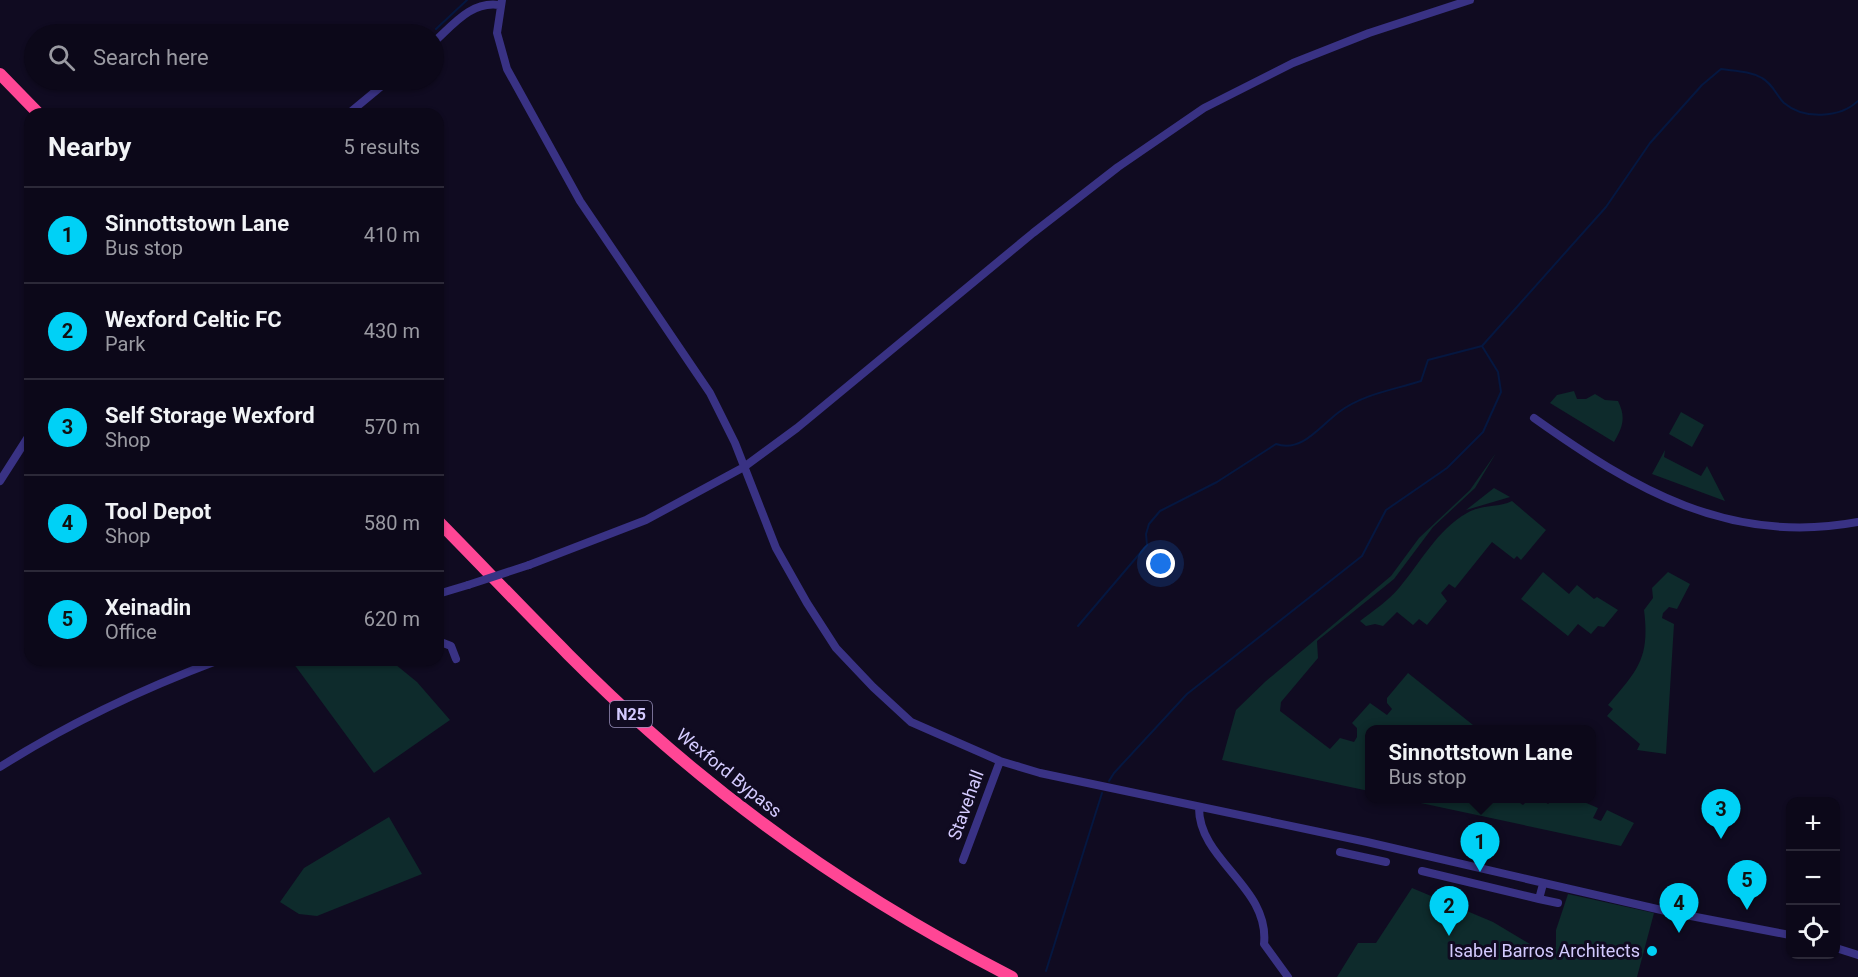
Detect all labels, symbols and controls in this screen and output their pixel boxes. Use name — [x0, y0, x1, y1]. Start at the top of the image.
search box — [24, 24, 444, 90]
icon: search — [45, 41, 78, 74]
text: Search here — [93, 45, 209, 70]
text: Nearby — [48, 132, 131, 162]
text: 5 results — [344, 135, 420, 159]
text: Sinnottstown Lane — [105, 211, 289, 236]
text: 1 — [62, 223, 73, 247]
text: 410 m — [364, 223, 420, 247]
text: Bus stop — [105, 236, 183, 260]
text: Wexford Celtic FC — [105, 307, 282, 332]
text: 2 — [62, 319, 73, 343]
text: 430 m — [364, 319, 420, 343]
text: Park — [105, 332, 145, 356]
text: Self Storage Wexford — [105, 403, 315, 428]
text: 3 — [62, 415, 73, 439]
text: 570 m — [364, 415, 420, 439]
text: Shop — [105, 428, 151, 452]
text: Tool Depot — [105, 499, 211, 524]
text: 4 — [62, 511, 73, 535]
text: 580 m — [364, 511, 420, 535]
text: Shop — [105, 524, 151, 548]
your location — [1146, 549, 1175, 578]
text: Xeinadin — [105, 595, 191, 620]
text: 5 — [62, 607, 73, 631]
text: 620 m — [364, 607, 420, 631]
text: Office — [105, 620, 157, 644]
road number: N25 — [610, 701, 652, 727]
street label: Wexford Bypass — [672, 724, 786, 822]
popup — [1365, 725, 1596, 803]
text: Sinnottstown Lane — [1388, 740, 1573, 765]
text: Bus stop — [1388, 765, 1467, 789]
street label: Stavehall — [943, 767, 988, 843]
pin: 3 — [1702, 790, 1740, 839]
map controls — [1786, 797, 1840, 959]
button: + — [1786, 797, 1840, 851]
pin: 1 — [1460, 822, 1500, 872]
button: − — [1786, 851, 1840, 905]
pin: 5 — [1728, 860, 1766, 910]
pin: 4 — [1660, 884, 1698, 933]
pin: 2 — [1430, 886, 1468, 936]
button: locate — [1786, 905, 1840, 959]
place label: Isabel Barros Architects — [1449, 940, 1640, 961]
marker: Isabel Barros Architects — [1645, 944, 1659, 958]

